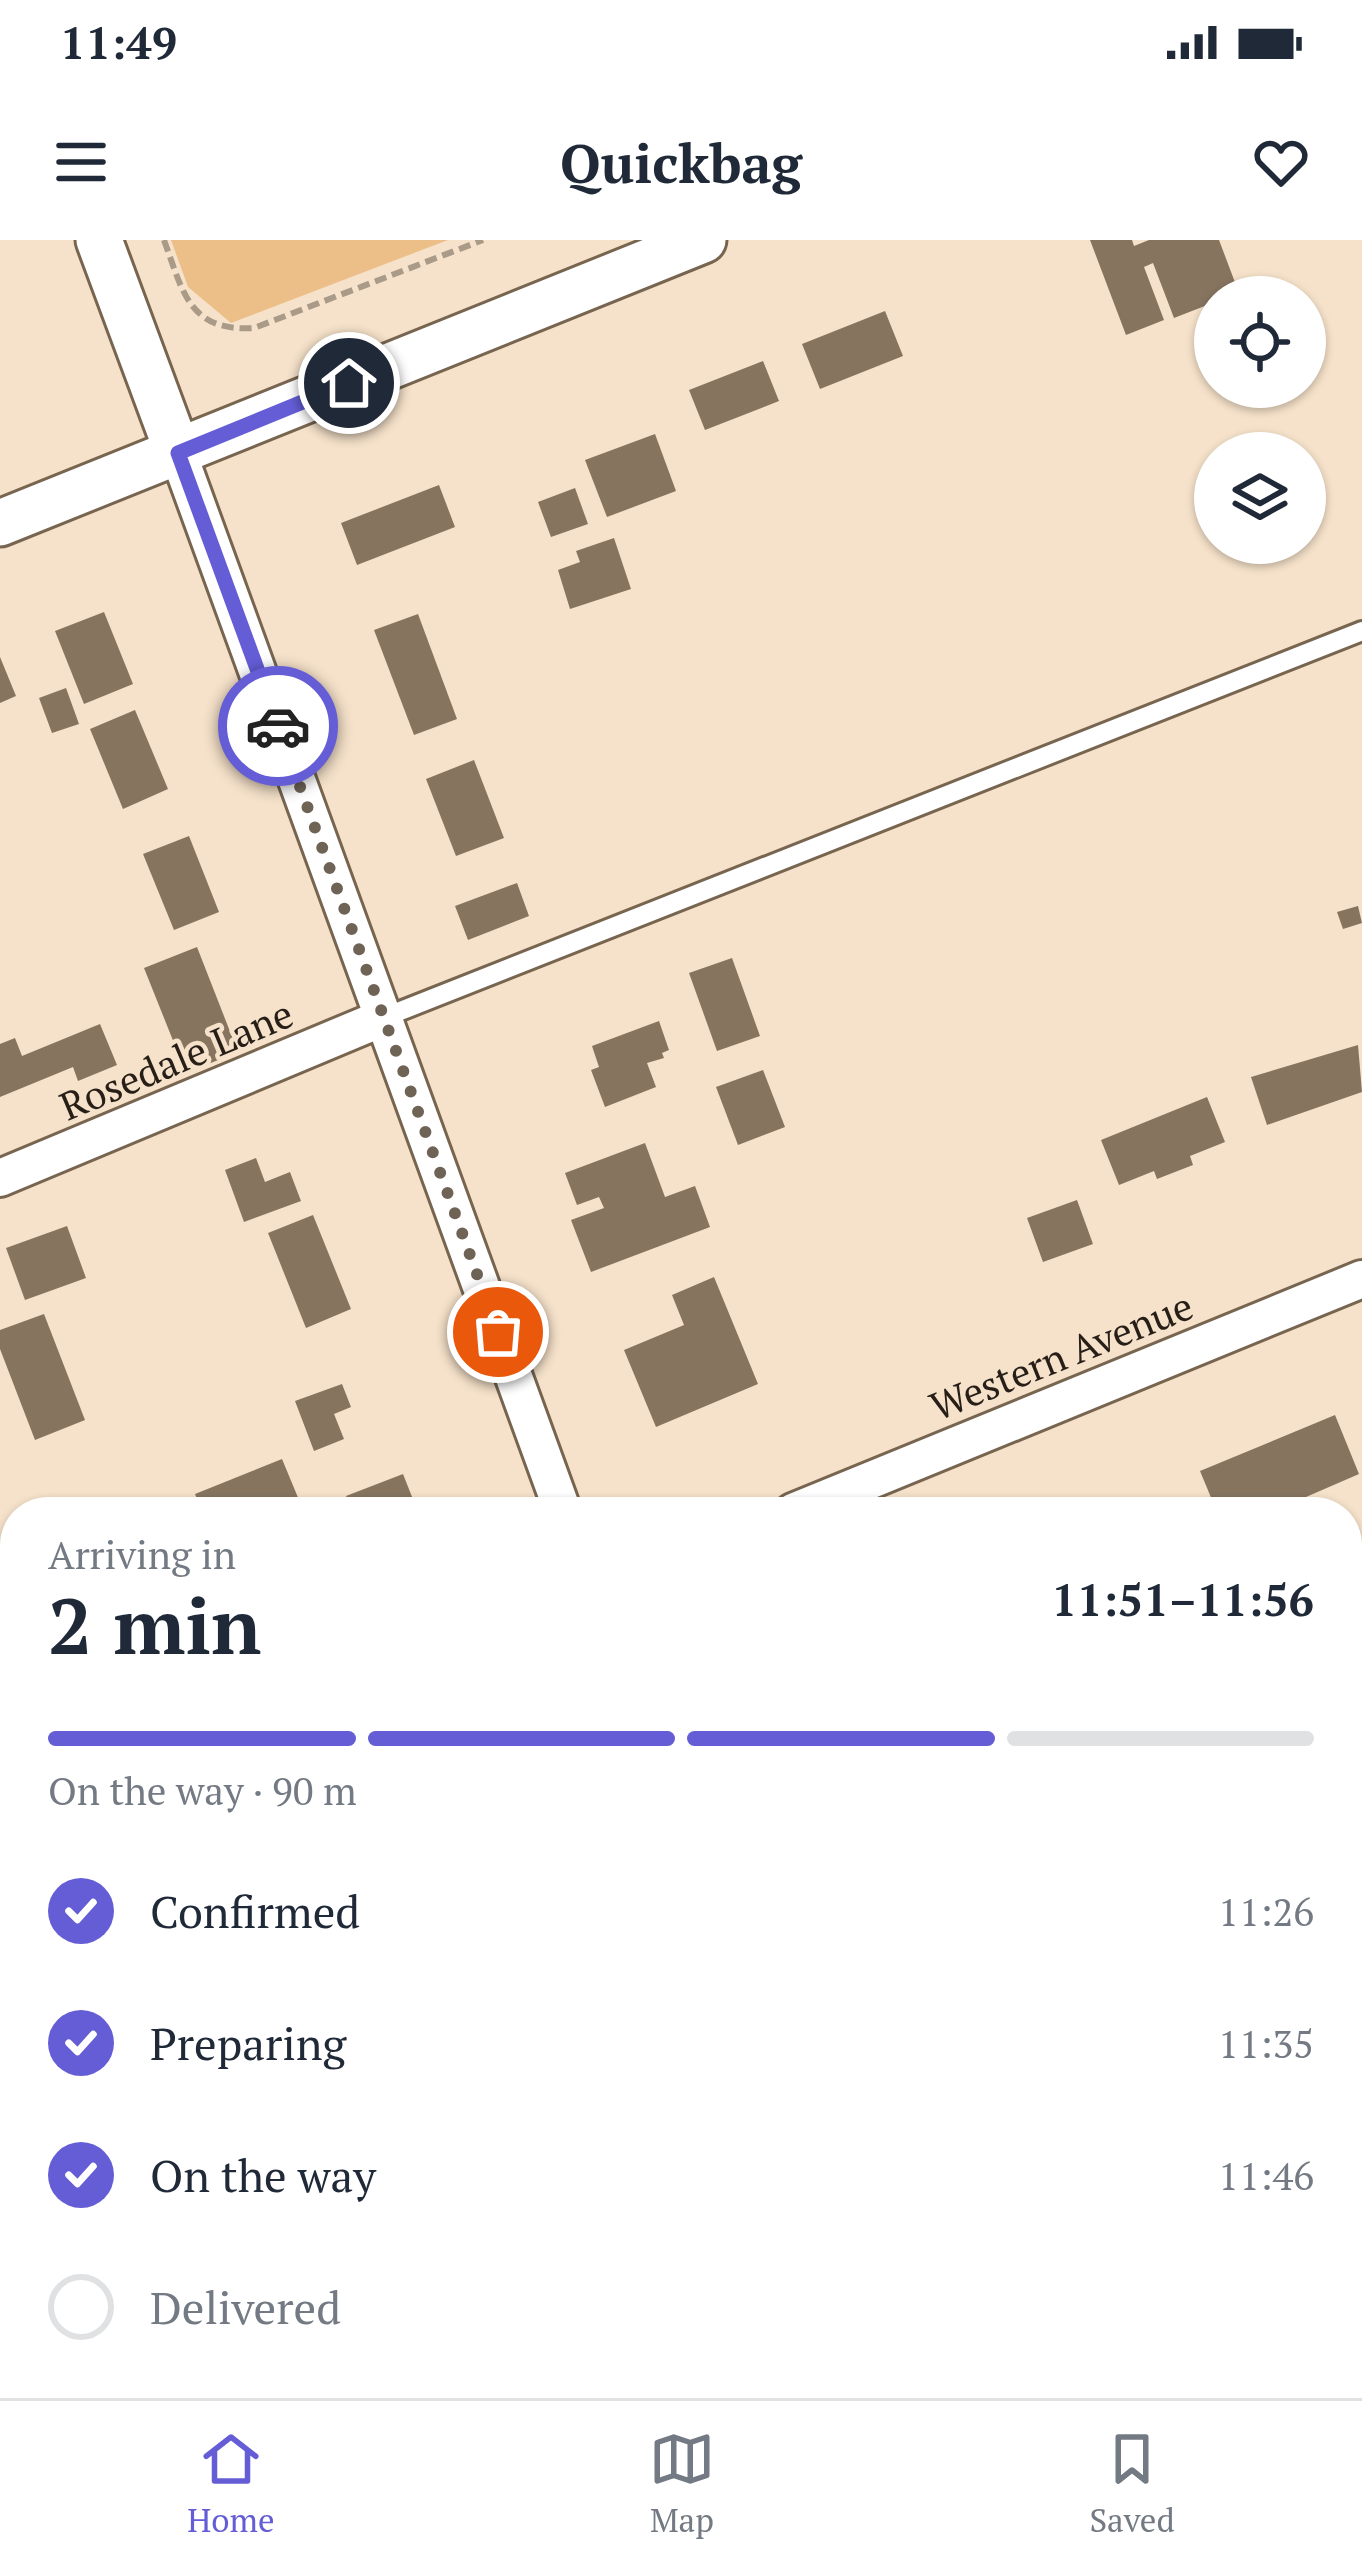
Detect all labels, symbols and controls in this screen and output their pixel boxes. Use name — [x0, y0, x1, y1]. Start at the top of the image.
text: 11:49 — [60, 12, 177, 72]
text: Quickbag — [560, 127, 802, 198]
icon: menu — [48, 129, 114, 195]
icon: heart — [1248, 129, 1314, 195]
map controls — [1194, 276, 1326, 564]
button: locate — [1194, 276, 1326, 408]
pin — [298, 332, 400, 434]
icon: home — [316, 350, 382, 416]
button: layers — [1194, 432, 1326, 564]
courier — [218, 666, 338, 786]
icon: car — [245, 693, 311, 759]
street label: Rosedale Lane — [52, 987, 300, 1131]
street label: Western Avenue — [922, 1279, 1200, 1431]
pin — [447, 1281, 549, 1383]
icon: bag — [465, 1299, 531, 1365]
text: Arriving in — [48, 1528, 236, 1580]
text: 11:51–11:56 — [1052, 1569, 1314, 1629]
text: 2 min — [48, 1573, 261, 1676]
text: On the way · 90 m — [48, 1764, 357, 1816]
icon: check — [48, 1878, 114, 1944]
text: Confirmed — [150, 1881, 360, 1941]
text: 11:26 — [1218, 1885, 1314, 1937]
icon: check — [48, 2010, 114, 2076]
text: Preparing — [150, 2013, 346, 2073]
text: 11:35 — [1218, 2017, 1314, 2069]
icon: check — [48, 2142, 114, 2208]
text: On the way — [150, 2145, 376, 2205]
text: 11:46 — [1218, 2149, 1314, 2201]
text: Delivered — [150, 2277, 341, 2337]
tab: Home — [187, 2426, 275, 2541]
tab: Map — [649, 2426, 715, 2541]
tab: Saved — [1089, 2426, 1175, 2541]

